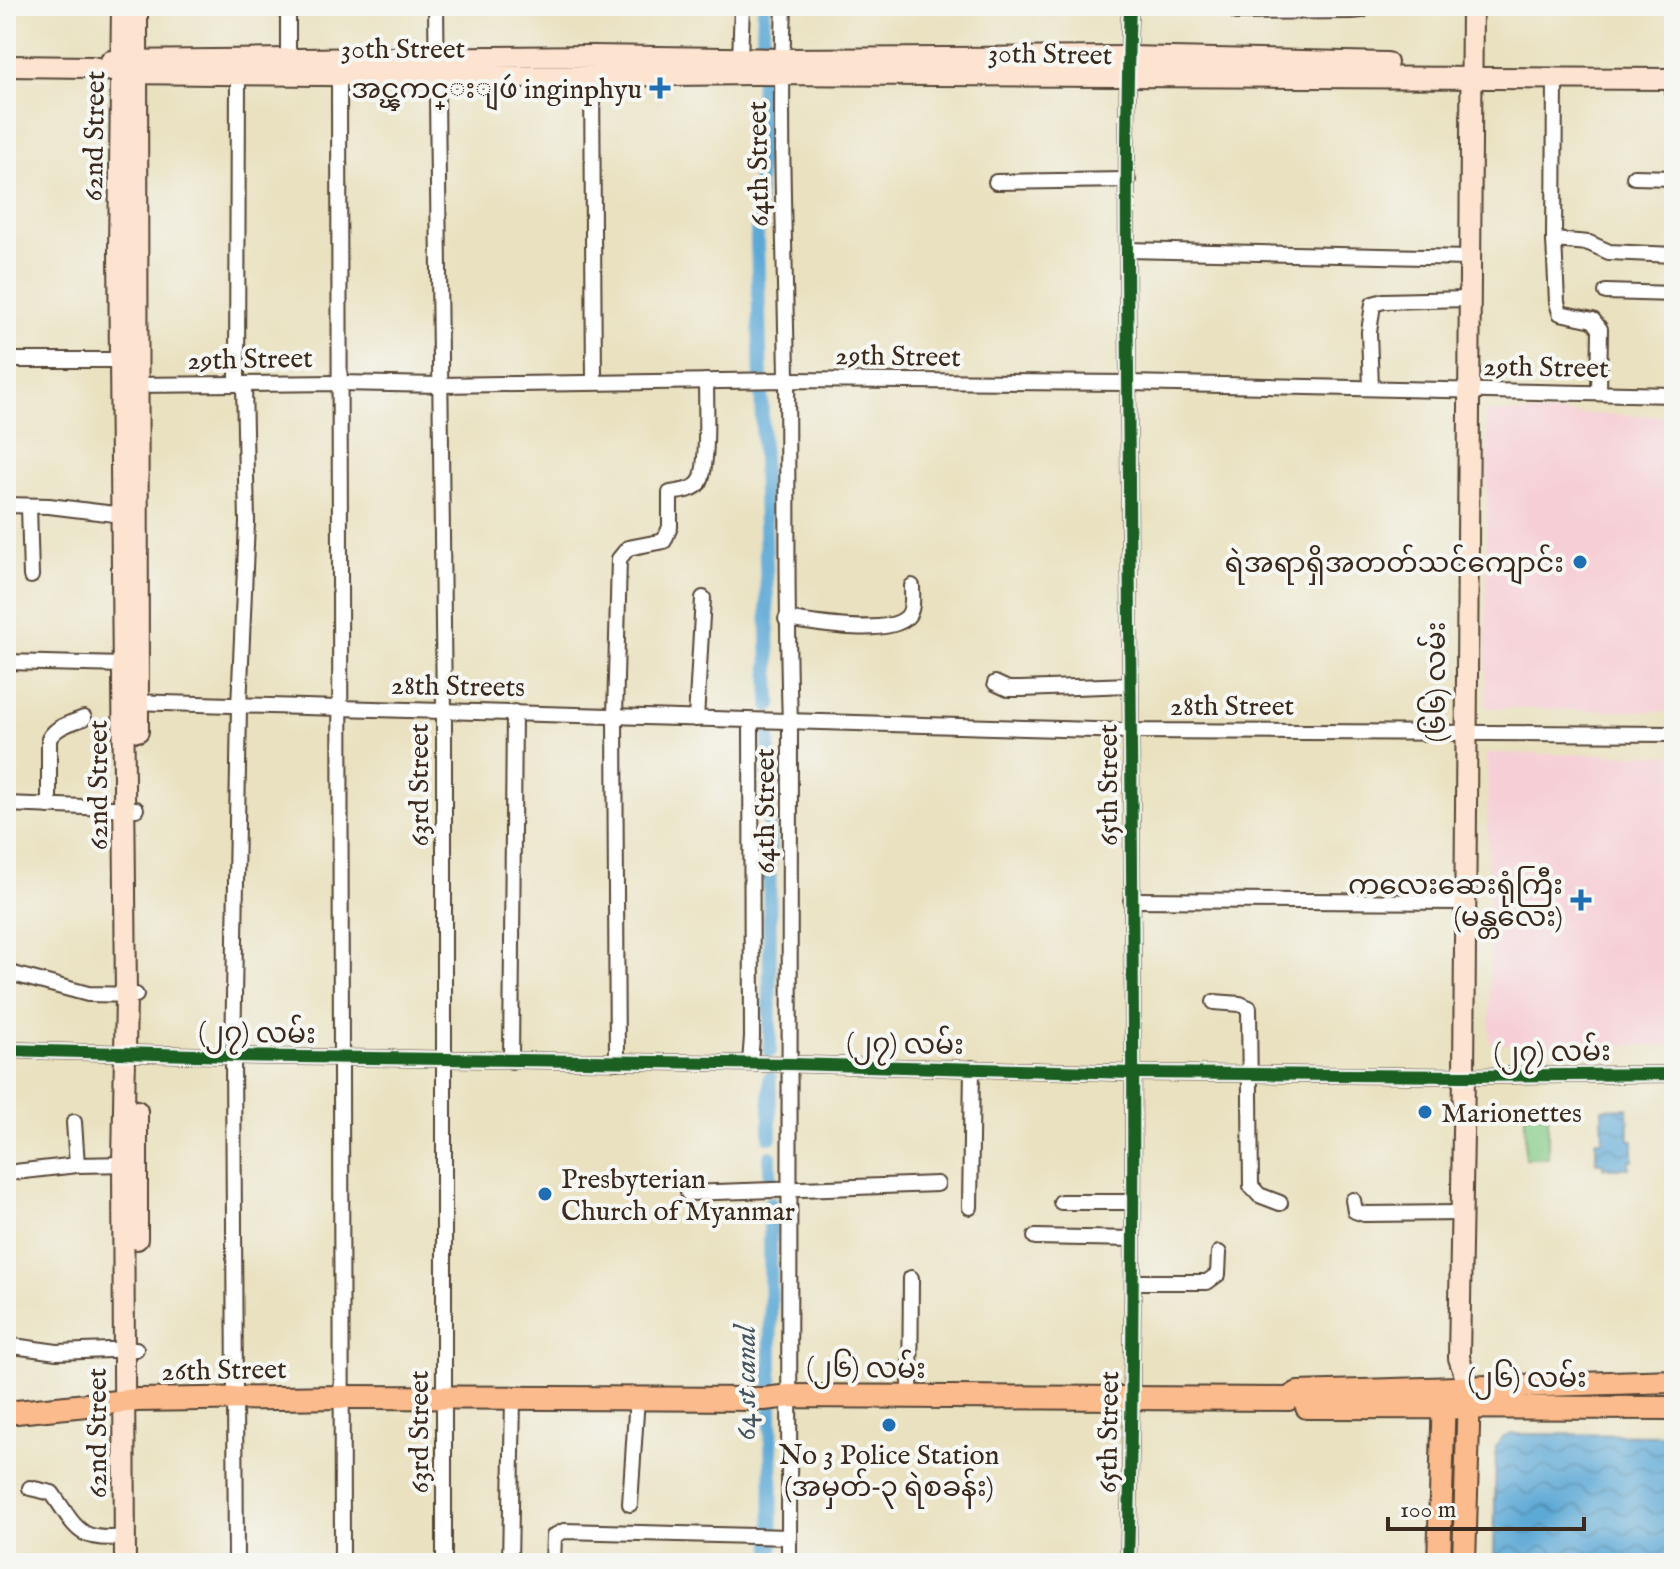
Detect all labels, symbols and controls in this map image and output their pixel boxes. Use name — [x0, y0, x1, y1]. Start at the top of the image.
street label: 30th Street — [341, 33, 466, 68]
street label: 30th Street — [987, 37, 1113, 74]
street label: 62nd Street — [77, 70, 114, 202]
place label: အင္ၾကင္းျဖဴ inginphyu — [351, 73, 642, 111]
marker: အင္ၾကင္းျဖဴ inginphyu — [649, 77, 671, 99]
street label: 64th Street — [741, 100, 778, 227]
street label: 29th Street — [835, 339, 961, 376]
street label: 29th Street — [187, 342, 313, 379]
street label: 29th Street — [1483, 350, 1609, 387]
place label: ရဲအရာရှိအတတ်သင်ကျောင်း — [1225, 544, 1564, 585]
marker: ရဲအရာရှိအတတ်သင်ကျောင်း — [1571, 553, 1589, 571]
street label: (၆၆) လမ်း — [1417, 622, 1455, 742]
street label: 28th Streets — [391, 669, 525, 706]
street label: 28th Street — [1170, 690, 1295, 725]
street label: 62nd Street — [82, 719, 117, 850]
street label: 63rd Street — [403, 723, 438, 847]
street label: 65th Street — [1092, 724, 1127, 846]
street label: 64th Street — [749, 748, 784, 874]
place label: ကလေးဆေးရုံကြီး (မန္တလေး) — [1348, 866, 1563, 939]
marker: ကလေးဆေးရုံကြီး (မန္တလေး) — [1570, 889, 1592, 911]
street label: (၂၇) လမ်း — [198, 1013, 316, 1056]
street label: (၂၇) လမ်း — [846, 1024, 964, 1067]
street label: (၂၇) လမ်း — [1493, 1032, 1611, 1075]
place label: Marionettes — [1441, 1097, 1582, 1132]
marker: Marionettes — [1416, 1103, 1434, 1121]
place label: Presbyterian Church of Myanmar — [561, 1163, 795, 1230]
marker: Presbyterian Church of Myanmar — [536, 1185, 554, 1203]
water label: 64 st canal — [728, 1323, 766, 1440]
street label: (၂၆) လမ်း — [806, 1348, 926, 1391]
street label: 26th Street — [161, 1353, 287, 1390]
street label: (၂၆) လမ်း — [1467, 1359, 1587, 1400]
street label: 62nd Street — [81, 1367, 116, 1498]
street label: 63rd Street — [403, 1370, 438, 1494]
street label: 65th Street — [1091, 1370, 1128, 1493]
marker: No 3 Police Station (အမှတ်−၃ ရဲစခန်း) — [880, 1416, 898, 1434]
place label: No 3 Police Station (အမှတ်−၃ ရဲစခန်း) — [779, 1439, 999, 1509]
scale bar — [1388, 1481, 1584, 1531]
text: 100 m — [1400, 1495, 1456, 1526]

